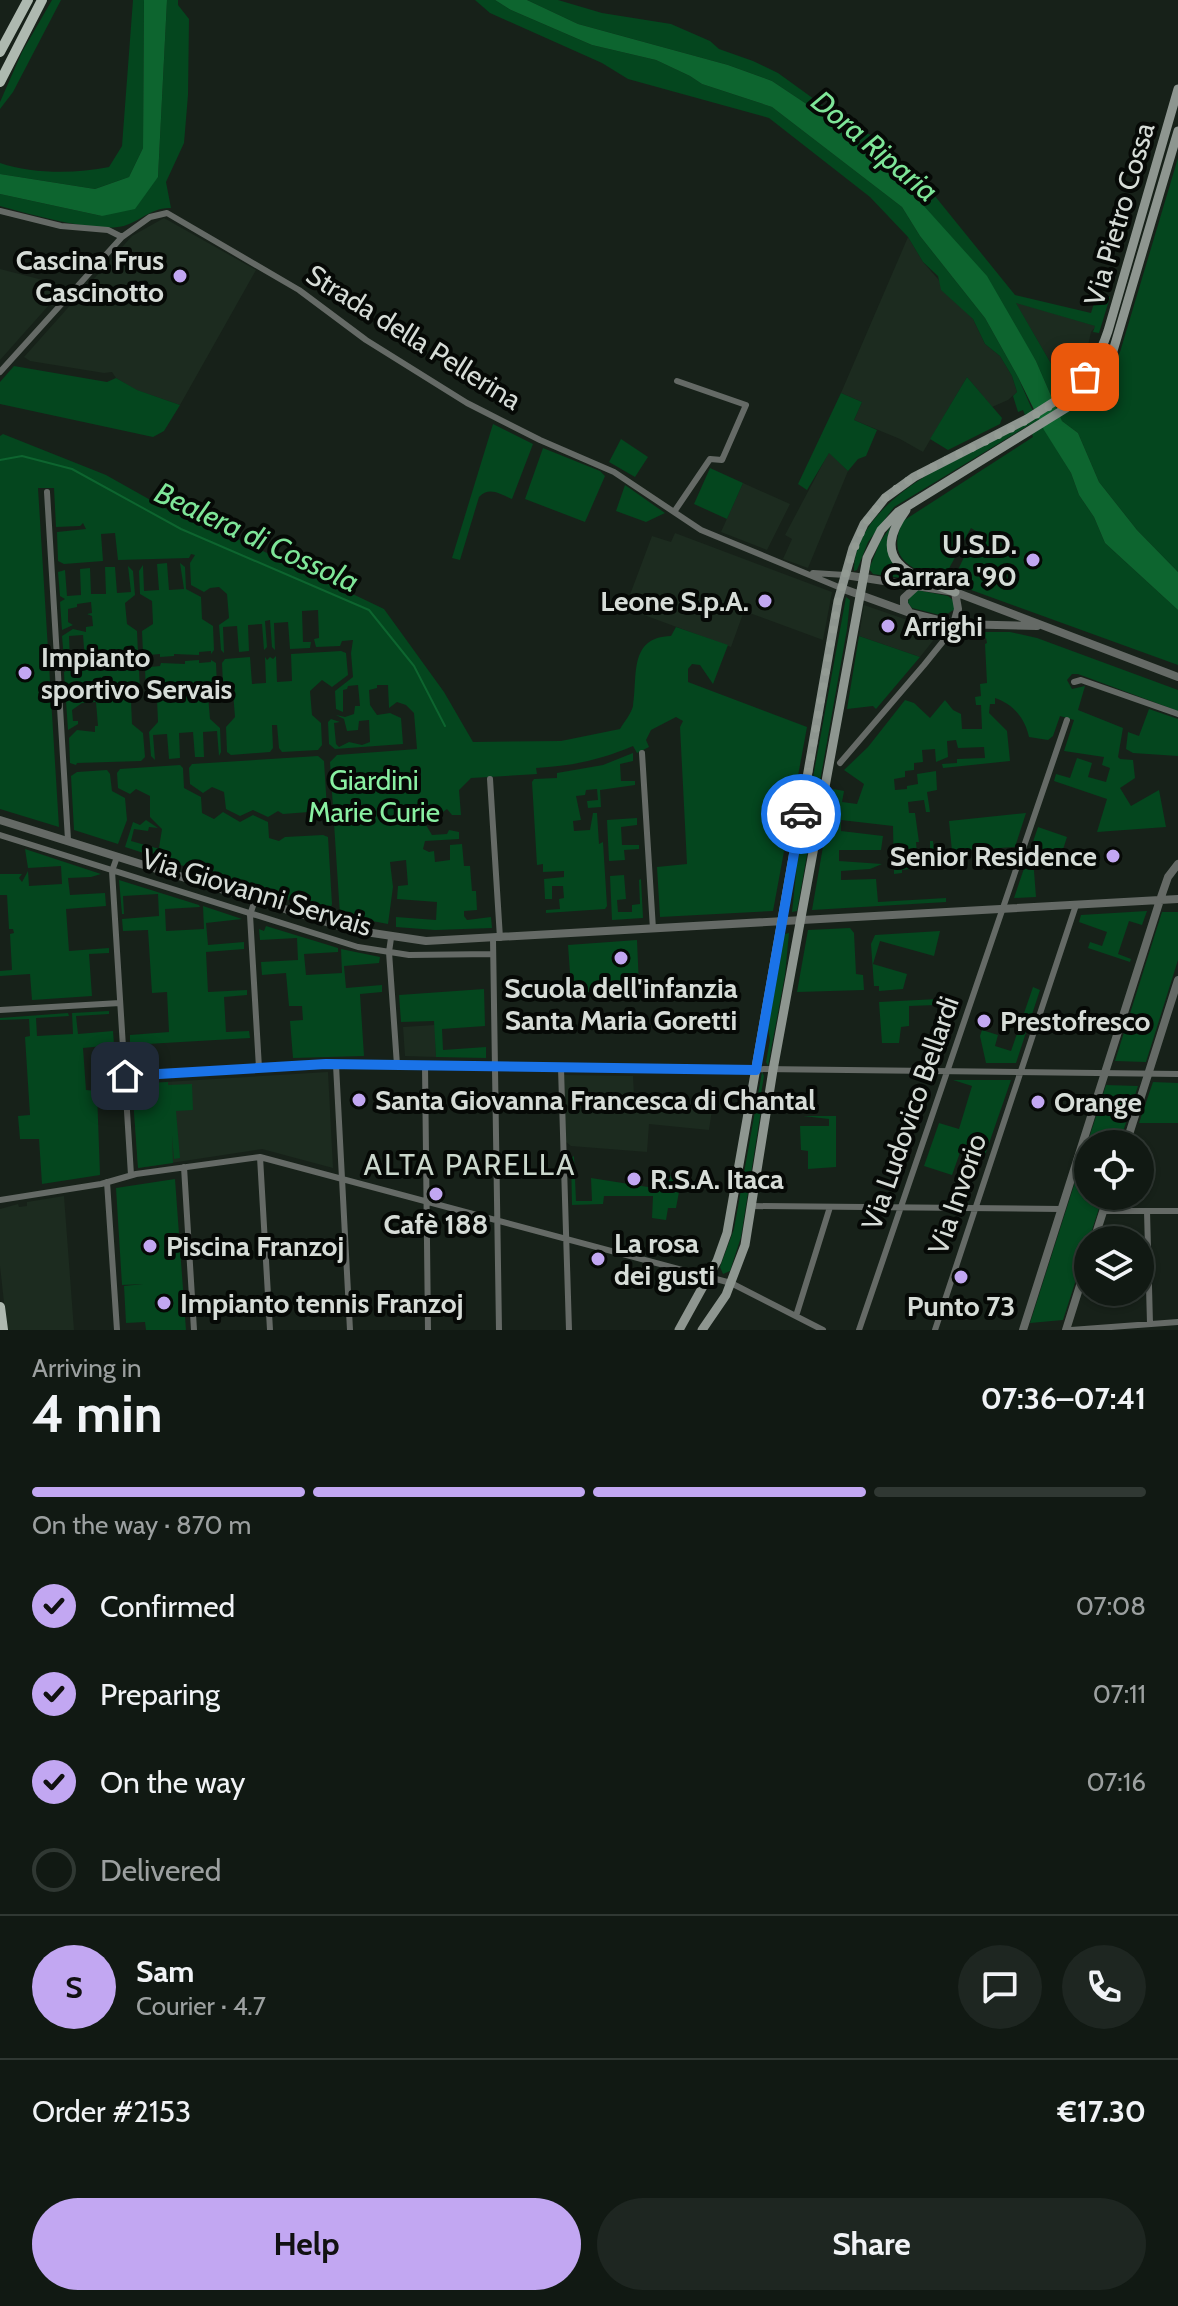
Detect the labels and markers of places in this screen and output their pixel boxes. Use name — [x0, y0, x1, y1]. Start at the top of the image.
place label: Cascina Frus Cascinotto — [16, 243, 164, 309]
marker: Cascina Frus Cascinotto — [171, 267, 189, 285]
pin — [1051, 343, 1119, 411]
place label: U.S.D. Carrara '90 — [884, 527, 1017, 593]
marker: U.S.D. Carrara '90 — [1024, 551, 1042, 569]
place label: Leone S.p.A. — [600, 584, 749, 618]
marker: Leone S.p.A. — [756, 592, 774, 610]
place label: Arrighi — [904, 609, 983, 643]
marker: Arrighi — [879, 617, 897, 635]
place label: Impianto sportivo Servais — [41, 640, 233, 706]
marker: Impianto sportivo Servais — [16, 664, 34, 682]
place label: Senior Residence — [890, 839, 1097, 873]
marker: Senior Residence — [1104, 847, 1122, 865]
marker: Scuola dell'infanzia Santa Maria Goretti — [612, 949, 630, 967]
place label: Scuola dell'infanzia Santa Maria Goretti — [504, 971, 738, 1037]
place label: Prestofresco — [1000, 1004, 1151, 1038]
marker: Prestofresco — [975, 1012, 993, 1030]
pin — [91, 1042, 159, 1110]
place label: Santa Giovanna Francesca di Chantal — [375, 1083, 816, 1117]
place label: Orange — [1054, 1085, 1142, 1119]
marker: Santa Giovanna Francesca di Chantal — [350, 1091, 368, 1109]
marker: Orange — [1029, 1093, 1047, 1111]
place label: R.S.A. Itaca — [650, 1162, 784, 1196]
marker: R.S.A. Itaca — [625, 1170, 643, 1188]
marker: Cafè 188 — [427, 1185, 445, 1203]
place label: Cafè 188 — [383, 1207, 489, 1241]
place label: La rosa dei gusti — [614, 1226, 715, 1292]
place label: Piscina Franzoj — [166, 1229, 344, 1263]
marker: Piscina Franzoj — [141, 1237, 159, 1255]
marker: La rosa dei gusti — [589, 1250, 607, 1268]
marker: Punto 73 — [952, 1268, 970, 1286]
place label: Impianto tennis Franzoj — [180, 1286, 464, 1320]
place label: Punto 73 — [907, 1289, 1015, 1323]
marker: Impianto tennis Franzoj — [155, 1294, 173, 1312]

